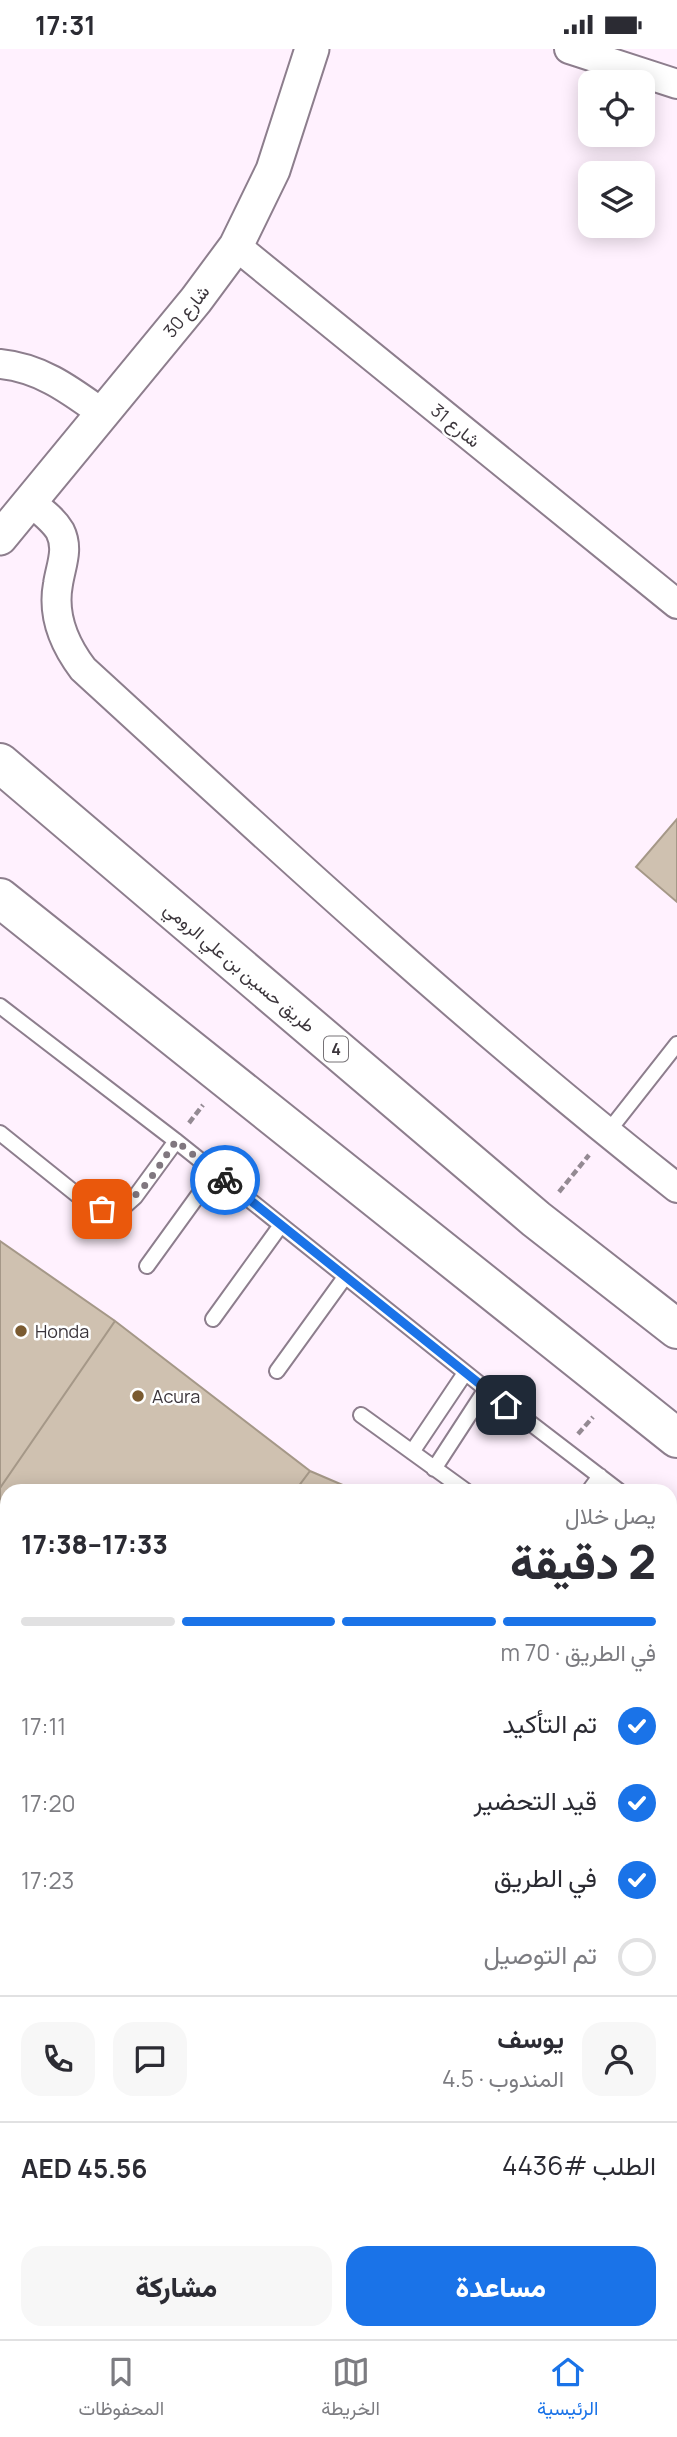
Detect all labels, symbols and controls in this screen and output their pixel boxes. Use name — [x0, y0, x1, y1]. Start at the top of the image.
text: 17:31 — [35, 7, 96, 43]
map controls — [578, 70, 655, 238]
button: locate — [578, 70, 655, 147]
button: layers — [578, 161, 655, 238]
street label: شارع 30 — [158, 280, 215, 343]
street label: شارع 31 — [426, 398, 486, 453]
street label: طريق حسين بن علي الرومي — [157, 897, 321, 1041]
road number: 4 — [324, 1037, 348, 1061]
courier — [190, 1145, 260, 1215]
icon: bike — [206, 1161, 244, 1199]
pin — [72, 1179, 132, 1239]
icon: bag — [83, 1190, 121, 1228]
place label: Honda — [35, 1319, 89, 1343]
marker: Honda — [13, 1323, 29, 1339]
pin — [476, 1375, 536, 1435]
place label: Acura — [152, 1384, 200, 1408]
icon: home — [487, 1386, 525, 1424]
marker: Acura — [130, 1388, 146, 1404]
text: يصل خلال — [565, 1499, 656, 1531]
text: 17:33–17:38 — [21, 1526, 168, 1562]
text: 2 دقيقة — [510, 1530, 656, 1593]
text: في الطريق · 70 m — [501, 1636, 656, 1668]
text: تم التأكيد — [502, 1705, 597, 1741]
icon: check — [618, 1707, 656, 1745]
text: 17:11 — [21, 1710, 66, 1742]
text: قيد التحضير — [473, 1782, 597, 1818]
icon: check — [618, 1784, 656, 1822]
text: 17:20 — [21, 1787, 76, 1819]
text: في الطريق — [494, 1859, 597, 1895]
icon: check — [618, 1861, 656, 1899]
text: 17:23 — [21, 1864, 74, 1896]
text: تم التوصيل — [483, 1936, 597, 1972]
text: يوسف — [497, 2020, 564, 2056]
button: phone — [21, 2022, 95, 2096]
button: chat — [113, 2022, 187, 2096]
button: person — [582, 2022, 656, 2096]
text: المندوب · 4.5 — [442, 2062, 564, 2094]
text: الطلب #4436 — [502, 2147, 656, 2183]
text: AED 45.56 — [21, 2150, 147, 2186]
button: مشاركة — [21, 2246, 332, 2326]
button: مساعدة — [346, 2246, 656, 2326]
tab: المحفوظات — [79, 2353, 164, 2425]
tab: الخريطة — [321, 2353, 380, 2425]
tab: الرئيسية — [537, 2353, 598, 2425]

